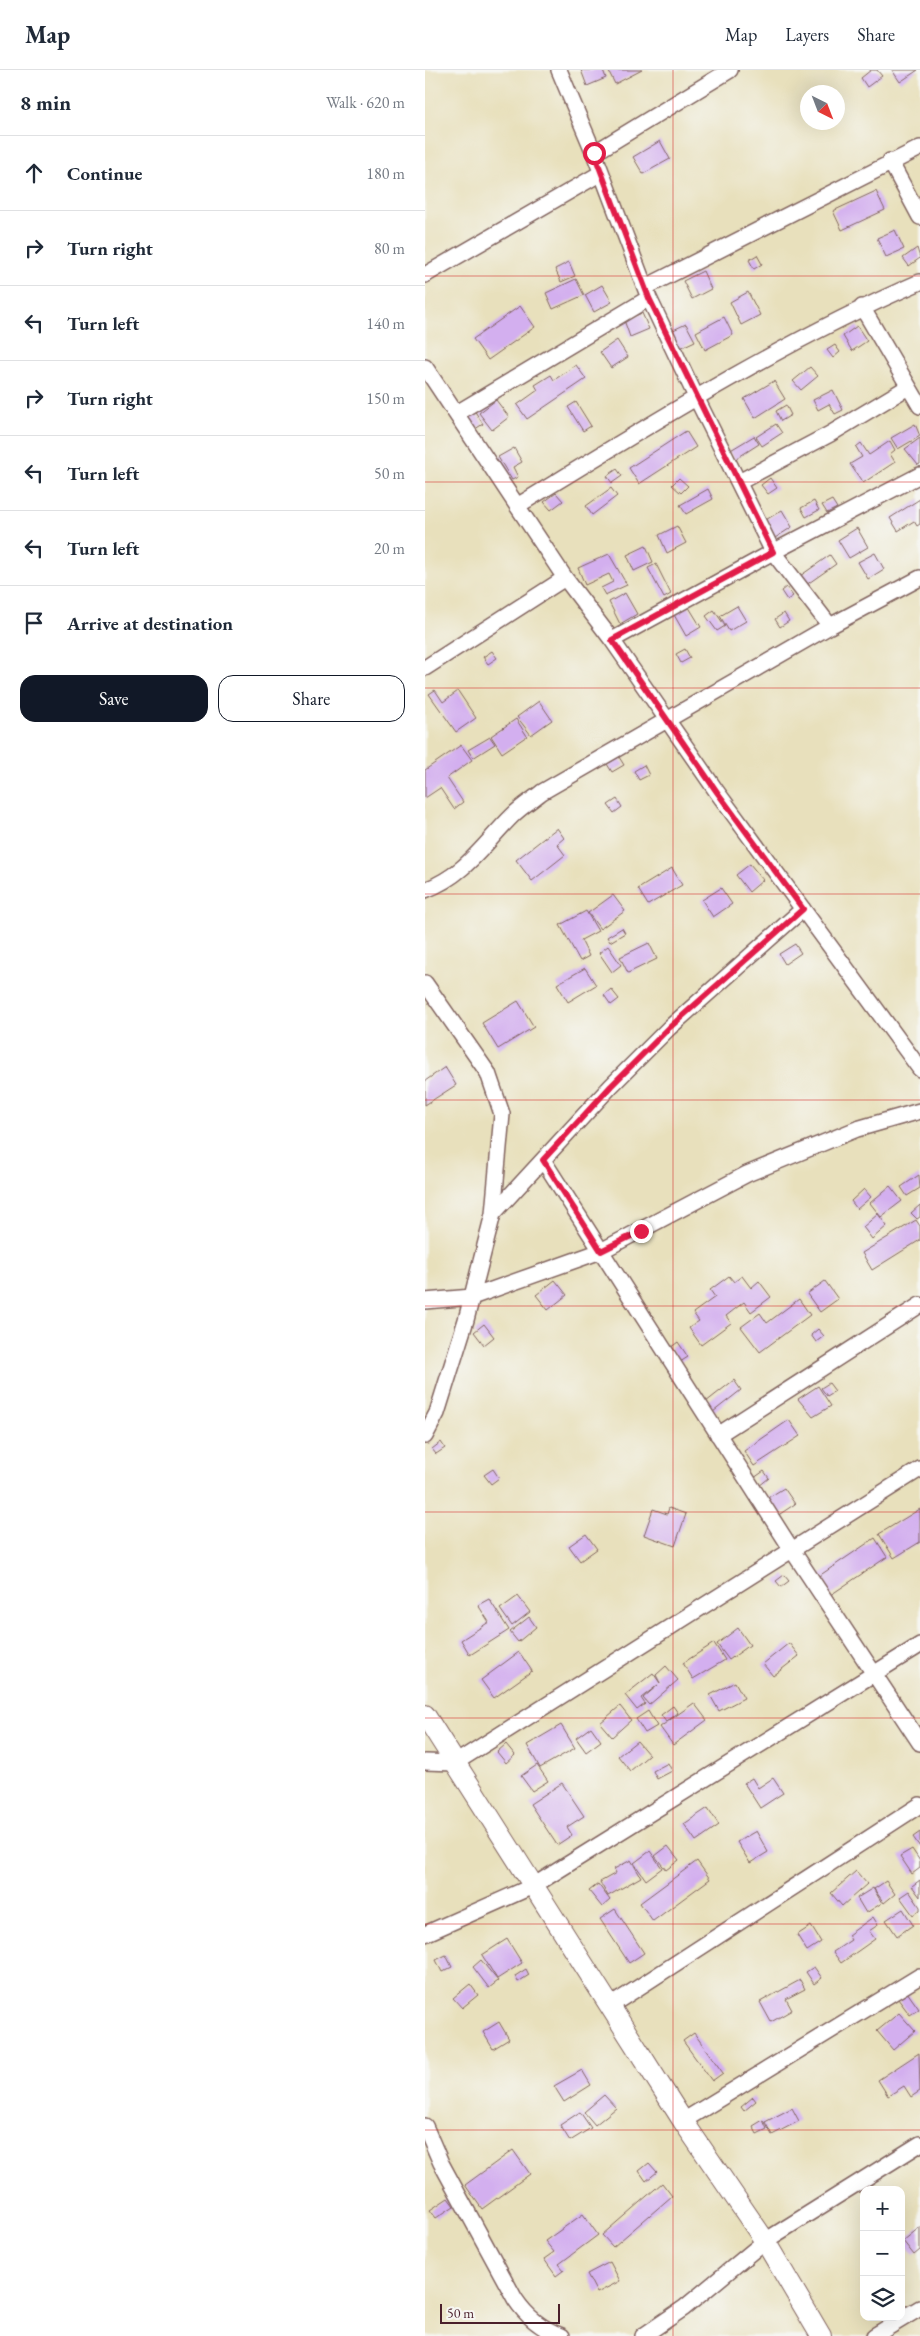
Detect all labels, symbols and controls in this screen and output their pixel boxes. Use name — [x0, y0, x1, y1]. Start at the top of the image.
text: Map — [25, 19, 70, 50]
text: Map — [725, 23, 757, 46]
text: Layers — [785, 23, 829, 46]
text: Share — [857, 23, 895, 46]
north arrow — [800, 85, 845, 130]
text: 8 min — [20, 89, 71, 116]
text: Walk · 620 m — [326, 92, 405, 113]
route start — [583, 142, 606, 165]
icon: ahead — [20, 159, 48, 187]
text: Continue — [67, 161, 142, 186]
text: 180 m — [366, 163, 405, 184]
icon: right — [20, 234, 48, 262]
text: Turn right — [67, 236, 153, 261]
text: 80 m — [374, 238, 405, 259]
icon: left — [20, 309, 48, 337]
text: Turn left — [67, 311, 139, 336]
text: 140 m — [366, 313, 405, 334]
icon: right — [20, 384, 48, 412]
text: Turn right — [67, 386, 153, 411]
text: 150 m — [366, 388, 405, 409]
icon: left — [20, 459, 48, 487]
text: Turn left — [67, 461, 139, 486]
text: 50 m — [374, 463, 405, 484]
icon: left — [20, 534, 48, 562]
text: Turn left — [67, 536, 139, 561]
text: 20 m — [374, 538, 405, 559]
icon: arrive — [20, 609, 48, 637]
text: Arrive at destination — [67, 611, 233, 636]
button: Save — [20, 675, 208, 722]
button: Share — [218, 675, 405, 722]
route end — [630, 1220, 653, 1243]
map controls — [860, 2186, 905, 2321]
button: + — [860, 2186, 905, 2231]
button: − — [860, 2231, 905, 2276]
button: layers — [860, 2276, 905, 2321]
scale bar — [440, 2301, 560, 2324]
text: 50 m — [447, 2304, 474, 2322]

